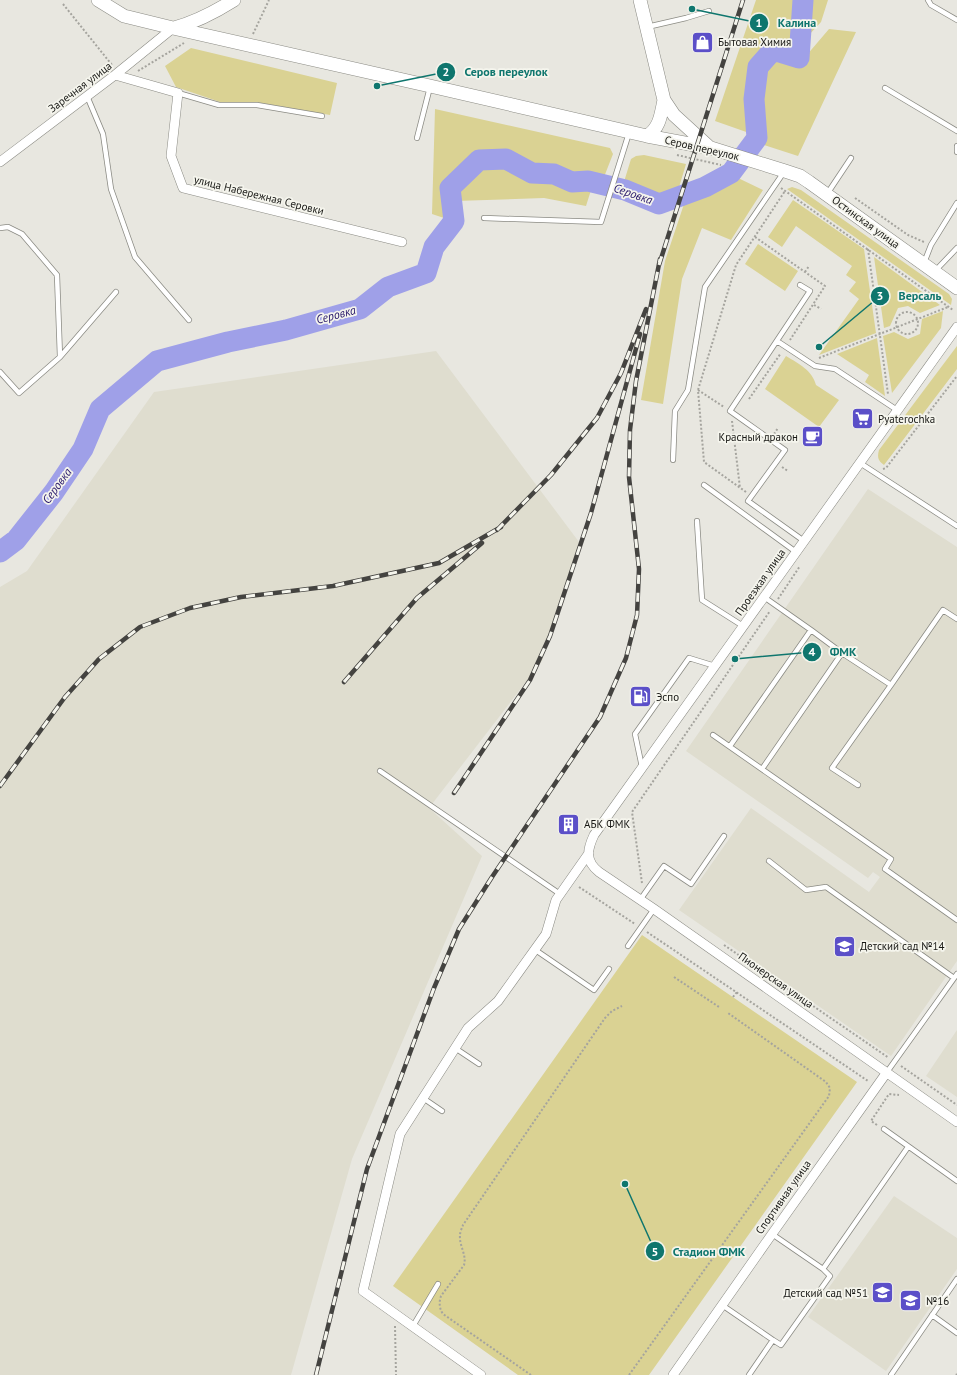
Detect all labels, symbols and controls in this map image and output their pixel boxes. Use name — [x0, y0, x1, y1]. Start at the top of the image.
callout: Калина — [749, 11, 824, 35]
text: 1 — [756, 15, 762, 30]
text: Калина — [778, 15, 816, 30]
shop icon: Бытовая Химия — [690, 29, 716, 55]
place label: Бытовая Химия — [718, 35, 791, 49]
street label: Заречная улица — [45, 59, 115, 115]
callout: Серов переулок — [436, 60, 556, 84]
text: 2 — [443, 64, 449, 79]
text: Серов переулок — [464, 64, 548, 79]
street label: Серов переулок — [663, 133, 741, 164]
street label: улица Набережная Серовки — [192, 172, 326, 218]
water label: Серовка — [612, 180, 655, 207]
street label: Остинская улица — [829, 193, 903, 251]
callout: Версаль — [870, 284, 949, 308]
text: 3 — [877, 288, 883, 303]
text: Версаль — [899, 288, 942, 303]
water label: Серовка — [314, 302, 357, 327]
supermarket icon: Pyaterochka — [849, 406, 875, 432]
place label: Pyaterochka — [878, 412, 935, 426]
cafe icon: Красный дракон — [800, 424, 826, 450]
place label: Красный дракон — [718, 430, 798, 444]
water label: Серовка — [39, 465, 75, 506]
street label: Проезжая улица — [732, 546, 788, 618]
callout: ФМК — [802, 640, 864, 664]
text: 4 — [809, 644, 816, 659]
text: ФМК — [830, 644, 857, 659]
fuel station icon: Эспо — [627, 684, 653, 710]
place label: Эспо — [656, 690, 679, 704]
building icon: АБК ФМК — [555, 811, 581, 837]
place label: АБК ФМК — [584, 817, 630, 831]
school or university icon: Детский сад №14 — [831, 933, 857, 959]
place label: Детский сад №14 — [860, 939, 945, 953]
street label: Пионерская улица — [736, 949, 816, 1011]
street label: Спортивная улица — [752, 1157, 814, 1237]
callout: Стадион ФМК — [645, 1239, 754, 1263]
text: 5 — [652, 1244, 658, 1259]
text: Стадион ФМК — [673, 1244, 746, 1259]
school or university icon: Детский сад №51 — [870, 1280, 896, 1306]
place label: Детский сад №51 — [783, 1286, 868, 1300]
school or university icon: №16 — [898, 1288, 924, 1314]
place label: №16 — [926, 1294, 949, 1308]

